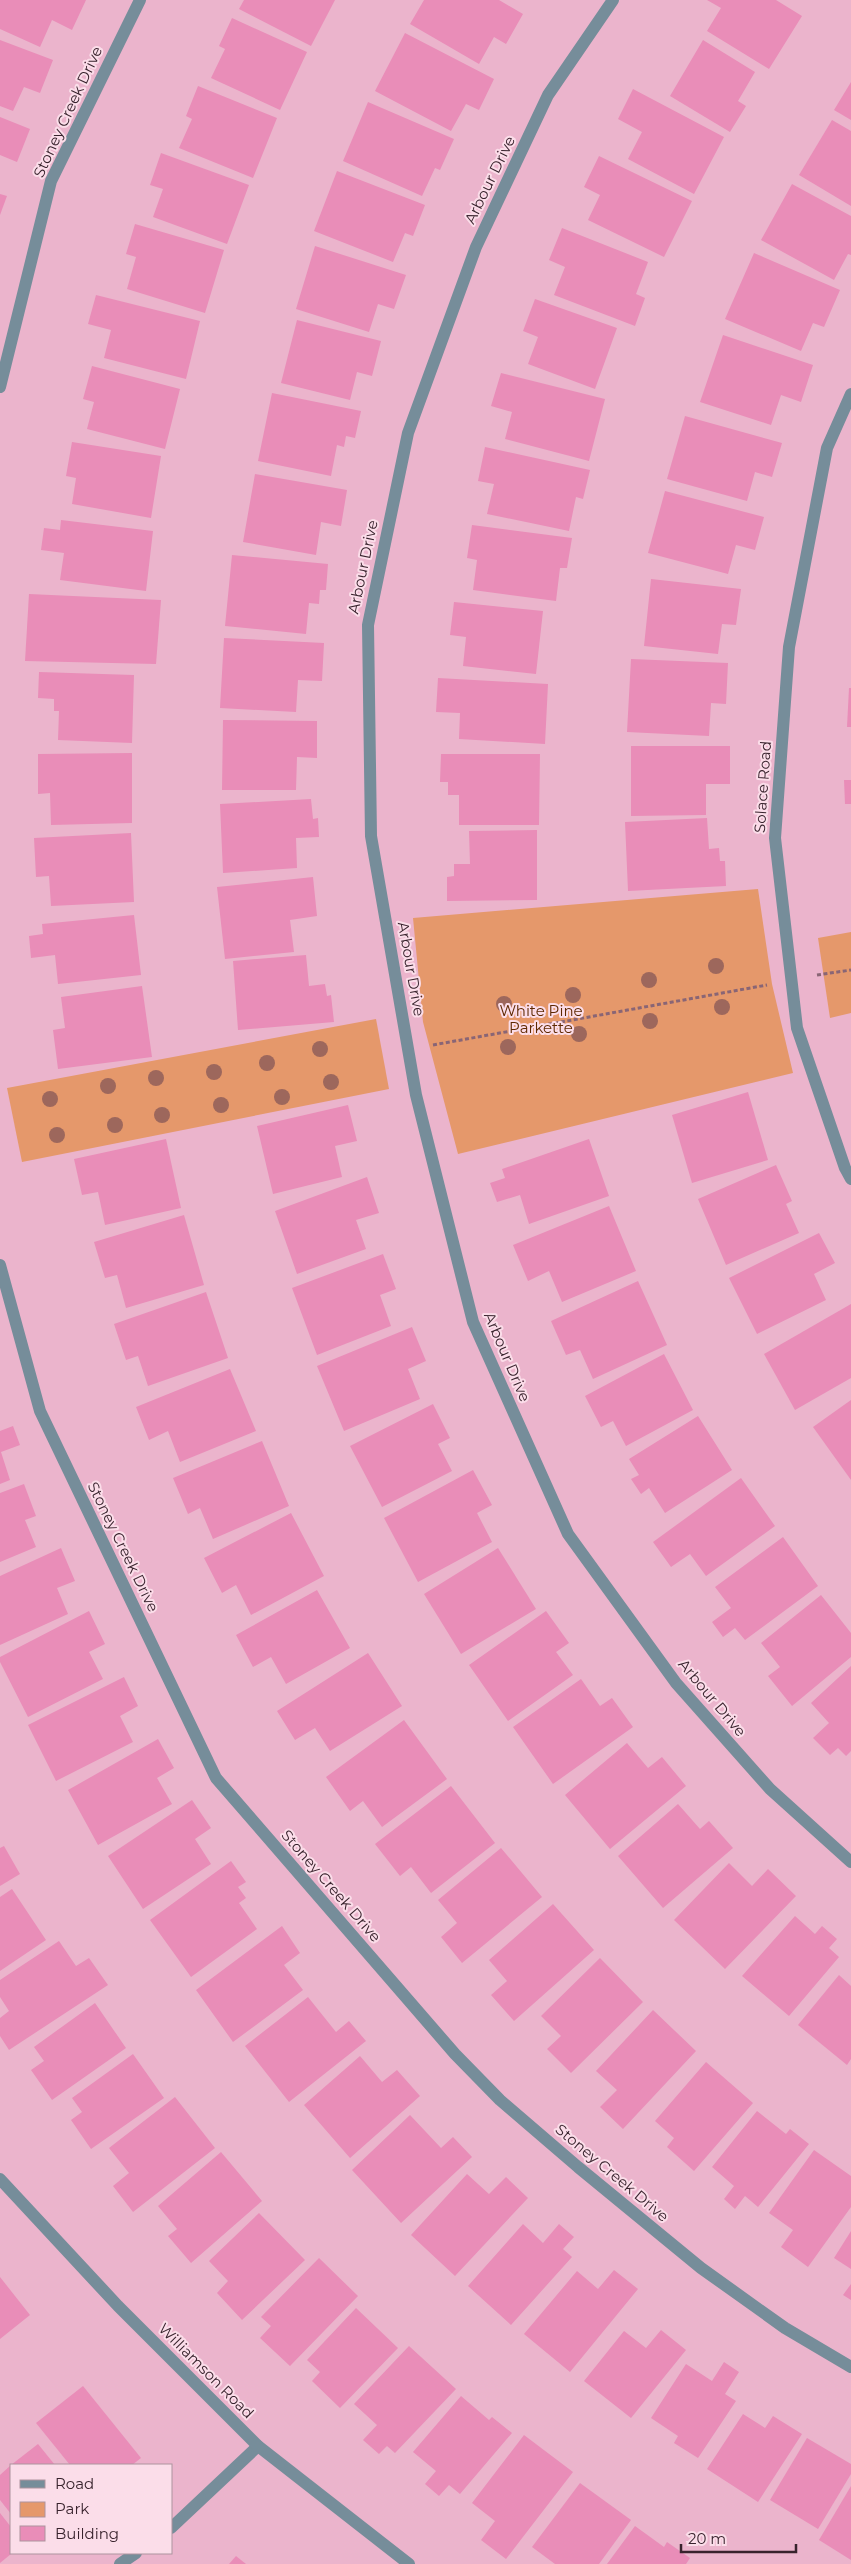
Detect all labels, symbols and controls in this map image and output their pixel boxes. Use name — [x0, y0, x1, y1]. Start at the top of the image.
street label: Stoney Creek Drive — [29, 43, 106, 180]
street label: Arbour Drive — [460, 133, 519, 227]
street label: Arbour Drive — [343, 518, 382, 616]
street label: Solace Road — [750, 740, 775, 834]
street label: Arbour Drive — [394, 920, 429, 1018]
park label: White Pine Parkette — [499, 1001, 583, 1037]
street label: Arbour Drive — [480, 1309, 535, 1404]
street label: Stoney Creek Drive — [84, 1479, 163, 1615]
street label: Arbour Drive — [674, 1655, 750, 1740]
street label: Stoney Creek Drive — [278, 1826, 385, 1946]
street label: Stoney Creek Drive — [552, 2120, 673, 2226]
street label: Williamson Road — [155, 2319, 258, 2422]
legend — [10, 2464, 172, 2554]
text: Road — [55, 2474, 94, 2493]
text: Park — [55, 2499, 89, 2518]
scale bar — [681, 2522, 796, 2554]
text: Building — [55, 2524, 119, 2543]
text: 20 m — [688, 2529, 726, 2548]

